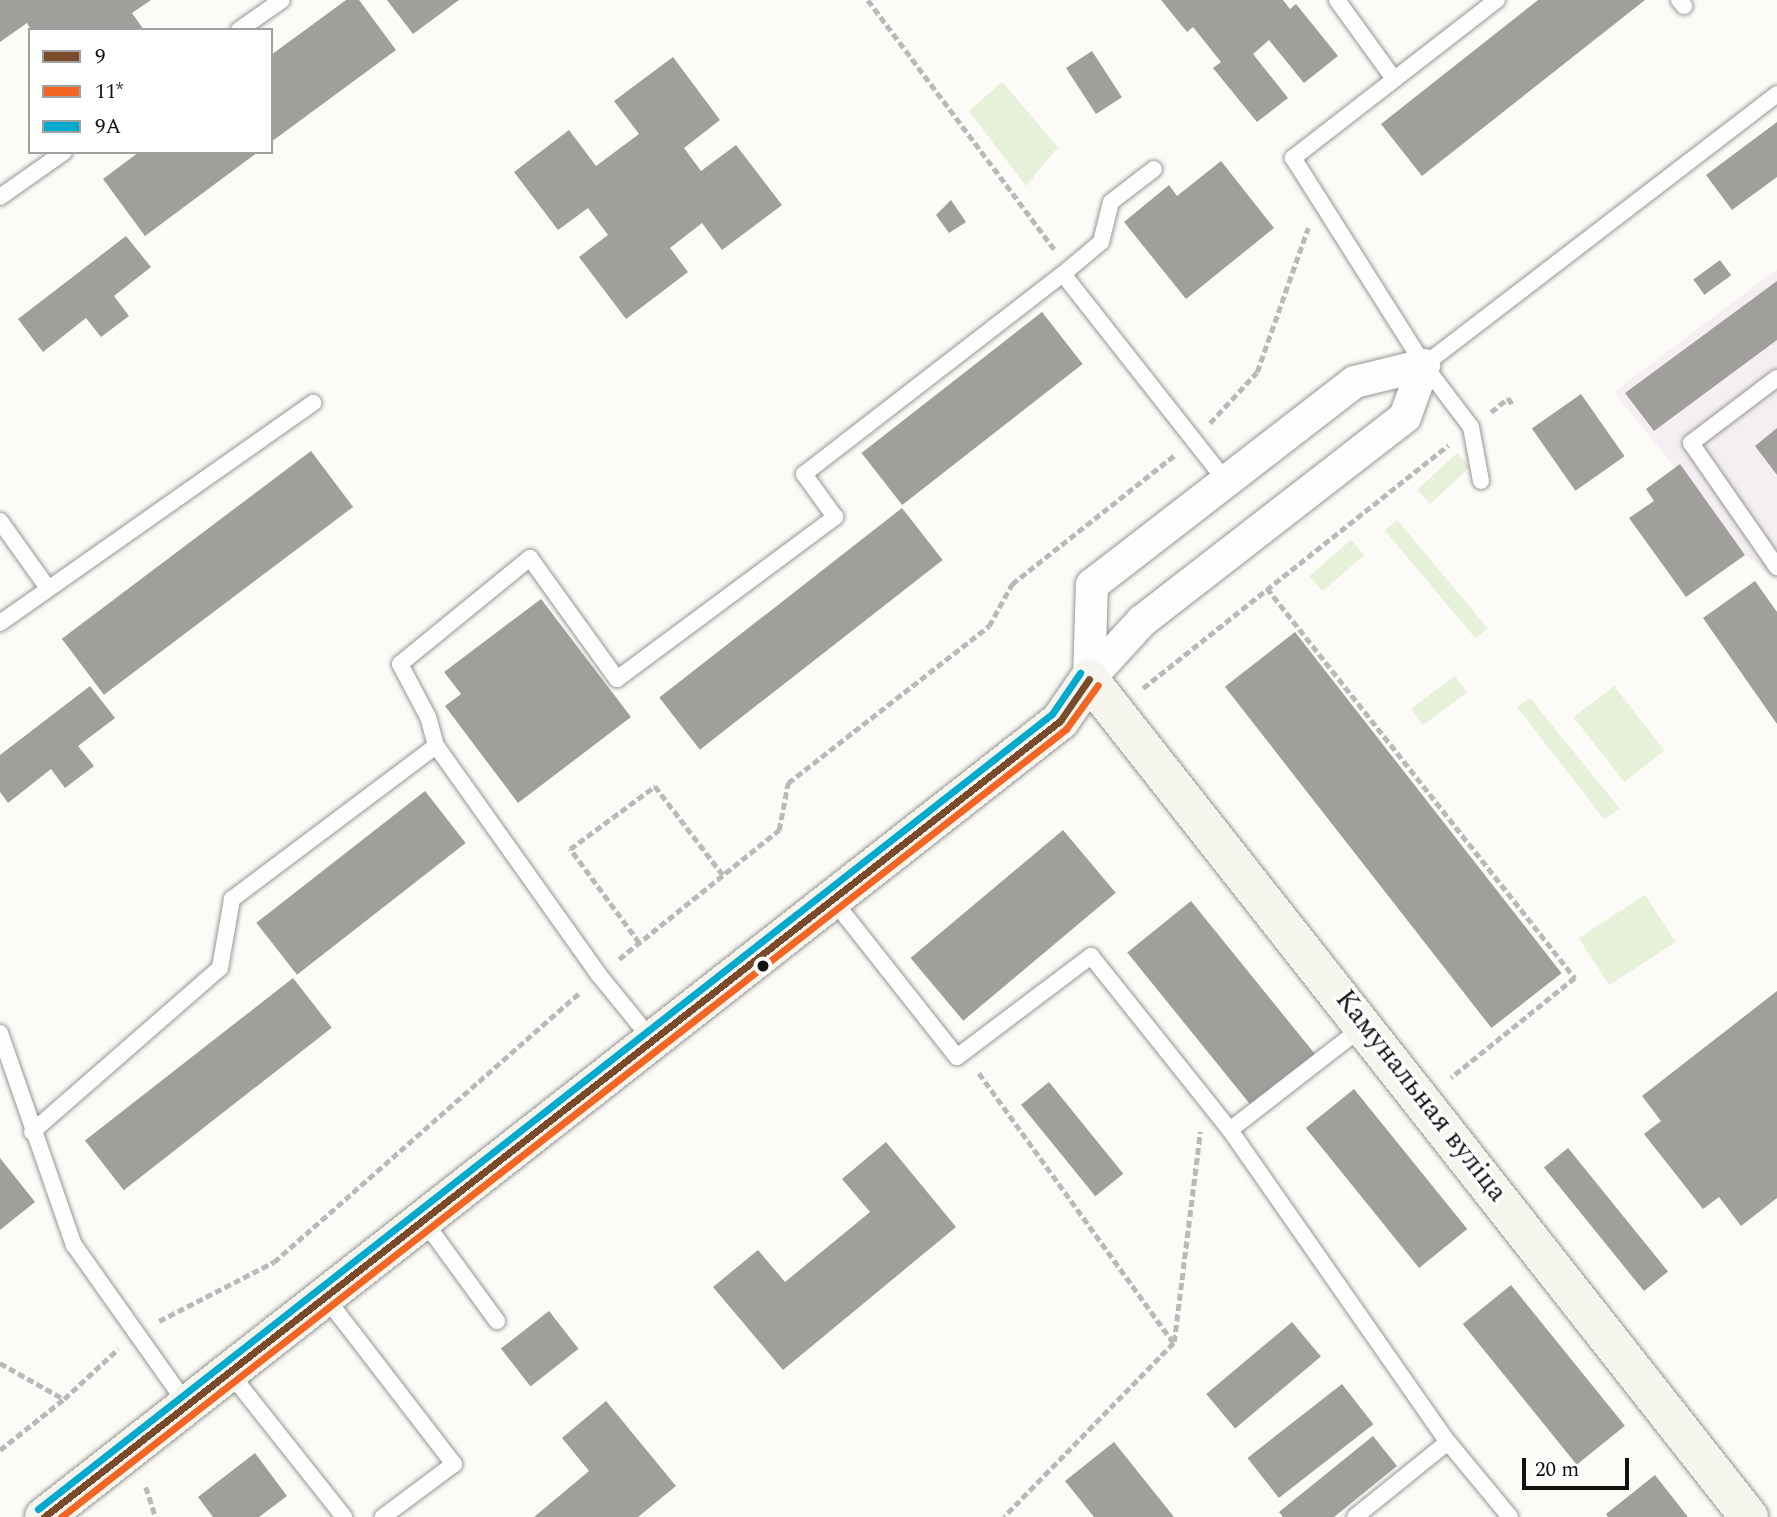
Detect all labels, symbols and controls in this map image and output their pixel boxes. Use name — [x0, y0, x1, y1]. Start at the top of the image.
legend — [28, 28, 273, 154]
text: 9 — [95, 41, 106, 73]
text: 11* — [95, 76, 123, 108]
text: 9А — [95, 111, 121, 143]
unlabelled marker — [756, 959, 770, 973]
street label: Камунальная вуліца — [1328, 983, 1514, 1209]
scale bar — [1525, 1444, 1632, 1488]
text: 20 m — [1535, 1454, 1579, 1486]

